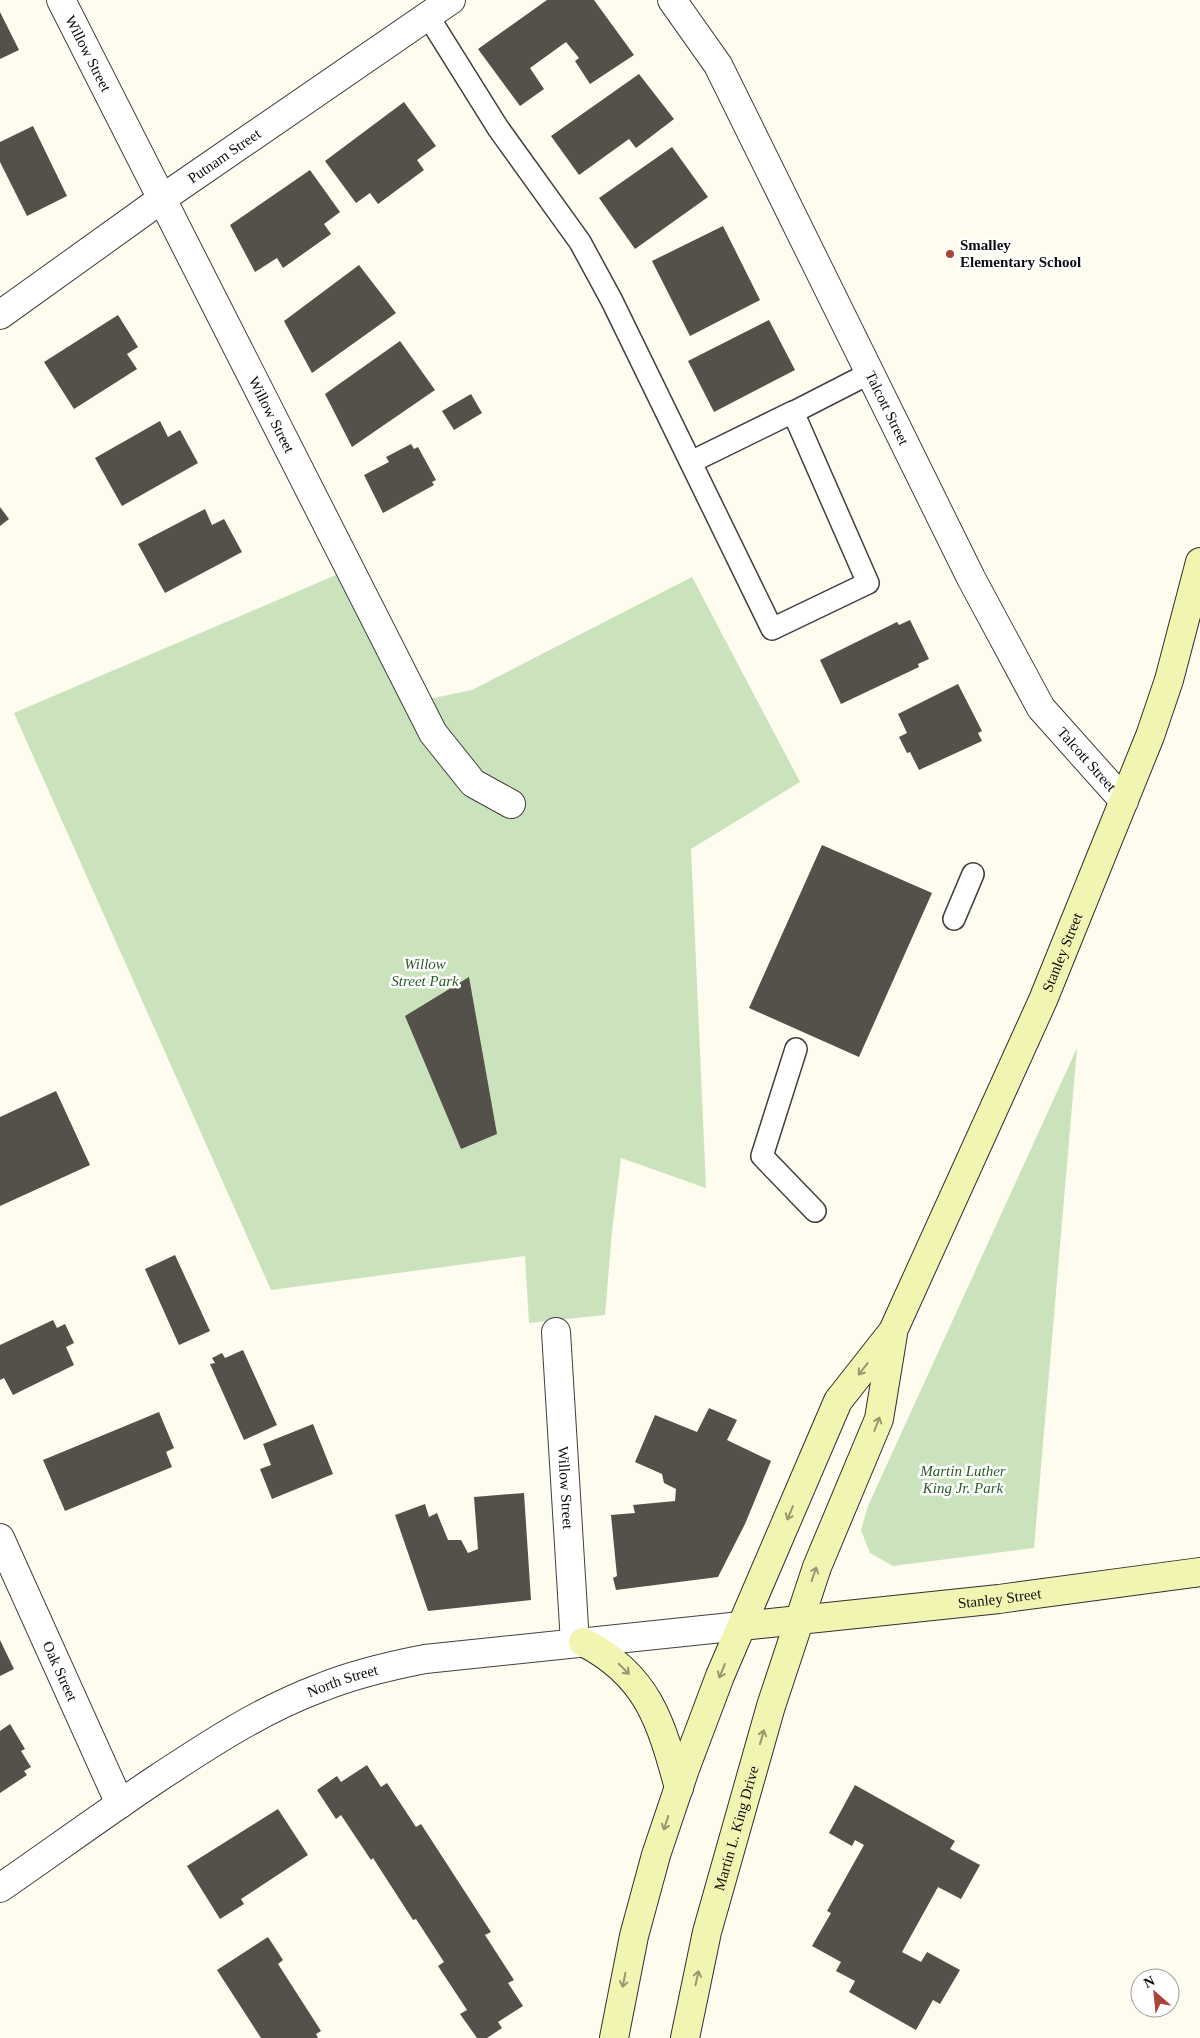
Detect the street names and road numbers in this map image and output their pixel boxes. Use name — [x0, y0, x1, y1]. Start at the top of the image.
street label: Willow Street — [62, 13, 114, 95]
street label: Putnam Street — [185, 125, 264, 186]
street label: Talcott Street — [862, 368, 912, 448]
street label: Willow Street — [245, 374, 298, 456]
street label: Talcott Street — [1054, 724, 1120, 795]
street label: Stanley Street — [1039, 910, 1086, 994]
street label: Willow Street — [555, 1446, 576, 1531]
street label: Stanley Street — [957, 1585, 1043, 1611]
street label: Oak Street — [40, 1639, 81, 1704]
street label: North Street — [305, 1661, 380, 1700]
street label: Martin L. King Drive — [711, 1764, 762, 1893]

